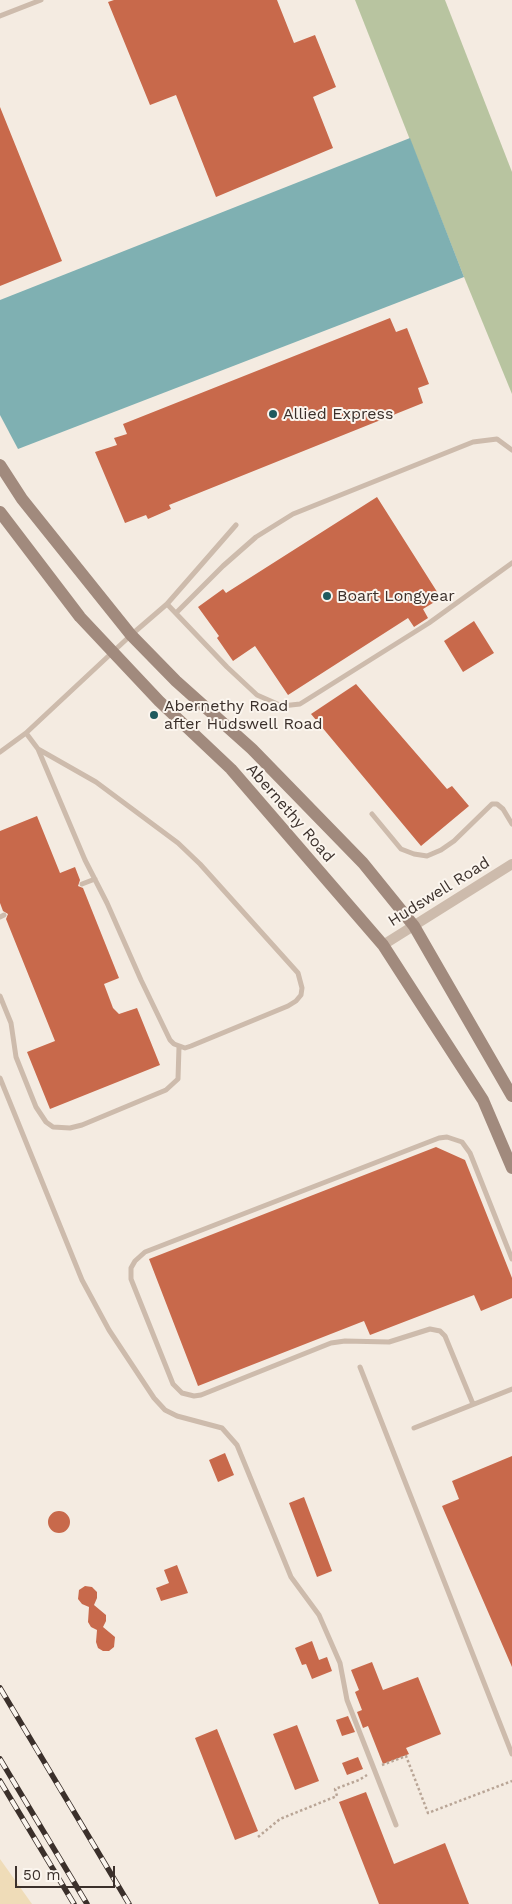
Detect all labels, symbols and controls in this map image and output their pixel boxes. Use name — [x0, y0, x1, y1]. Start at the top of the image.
place label: Allied Express — [283, 404, 393, 424]
marker: Allied Express — [267, 408, 279, 420]
place label: Boart Longyear — [337, 586, 455, 606]
marker: Boart Longyear — [321, 590, 333, 602]
place label: Abernethy Road after Hudswell Road — [164, 696, 323, 734]
marker: Abernethy Road after Hudswell Road — [148, 709, 160, 721]
street label: Abernethy Road — [242, 760, 338, 866]
street label: Hudswell Road — [385, 853, 493, 931]
scale bar — [18, 1856, 118, 1888]
text: 50 m — [23, 1866, 60, 1884]

